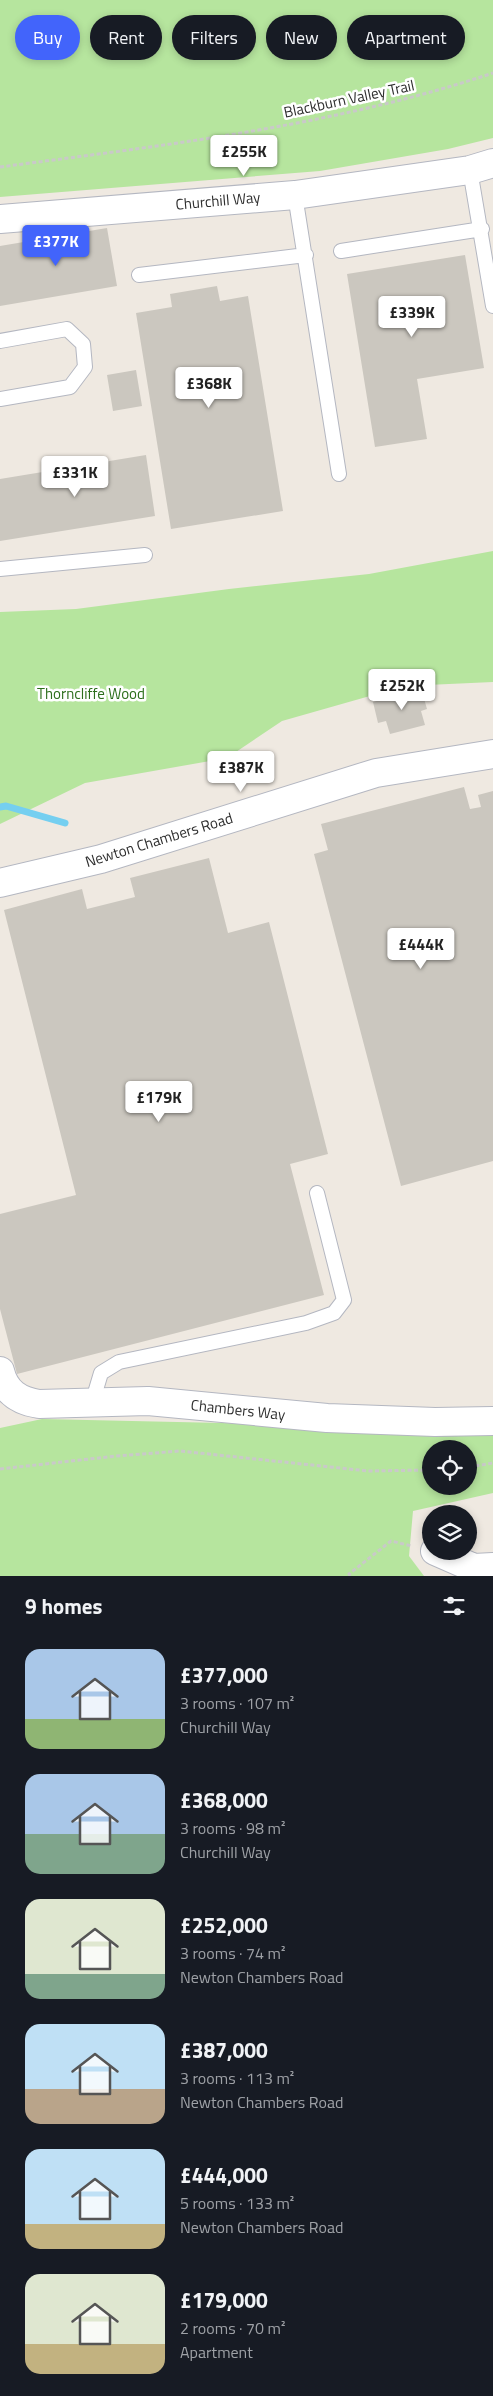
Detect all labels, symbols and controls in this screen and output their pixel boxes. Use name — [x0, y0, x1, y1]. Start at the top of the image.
chip: Buy — [15, 15, 80, 60]
chip: Rent — [90, 15, 162, 60]
chip: Filters — [172, 15, 256, 60]
chip: New — [266, 15, 337, 60]
chip: Apartment — [347, 15, 465, 60]
street label: Blackburn Valley Trail — [281, 73, 416, 124]
pin: £255K — [209, 134, 279, 177]
text: £255K — [221, 139, 267, 163]
street label: Churchill Way — [175, 185, 261, 216]
pin: £377K — [21, 224, 91, 267]
text: £377K — [33, 229, 79, 253]
pin: £339K — [377, 296, 447, 338]
text: £339K — [389, 300, 435, 324]
pin: £368K — [174, 366, 244, 409]
text: £368K — [186, 371, 232, 395]
pin: £331K — [40, 456, 110, 498]
text: £331K — [52, 460, 98, 484]
pin: £252K — [367, 668, 437, 711]
text: £252K — [379, 673, 425, 697]
park label: Thorncliffe Wood — [37, 682, 145, 705]
pin: £387K — [206, 750, 276, 793]
text: £387K — [218, 755, 264, 779]
street label: Newton Chambers Road — [82, 806, 235, 873]
pin: £444K — [386, 928, 456, 970]
text: £444K — [398, 932, 444, 956]
pin: £179K — [124, 1080, 194, 1123]
text: £179K — [136, 1085, 182, 1109]
street label: Chambers Way — [190, 1393, 286, 1426]
map controls — [422, 1440, 477, 1560]
button: locate — [422, 1440, 477, 1495]
button: layers — [422, 1505, 477, 1560]
text: 9 homes — [25, 1590, 102, 1622]
icon: filters — [440, 1592, 468, 1620]
text: £377,000 — [180, 1659, 268, 1691]
icon: home — [65, 1669, 125, 1729]
text: 3 rooms · 107 m² — [180, 1691, 294, 1715]
text: Churchill Way — [180, 1715, 271, 1739]
text: £368,000 — [180, 1784, 268, 1816]
icon: home — [65, 1794, 125, 1854]
text: 3 rooms · 98 m² — [180, 1816, 285, 1840]
text: Churchill Way — [180, 1840, 271, 1864]
text: £252,000 — [180, 1909, 268, 1941]
icon: home — [65, 1919, 125, 1979]
text: 3 rooms · 74 m² — [180, 1941, 285, 1965]
text: Newton Chambers Road — [180, 1965, 343, 1989]
text: £387,000 — [180, 2034, 268, 2066]
icon: home — [65, 2044, 125, 2104]
text: 3 rooms · 113 m² — [180, 2066, 294, 2090]
text: Newton Chambers Road — [180, 2090, 343, 2114]
text: £444,000 — [180, 2159, 268, 2191]
icon: home — [65, 2169, 125, 2229]
text: 5 rooms · 133 m² — [180, 2191, 294, 2215]
text: Newton Chambers Road — [180, 2215, 343, 2239]
text: £179,000 — [180, 2284, 268, 2316]
icon: home — [65, 2294, 125, 2354]
text: 2 rooms · 70 m² — [180, 2316, 285, 2340]
text: Apartment — [180, 2340, 253, 2364]

